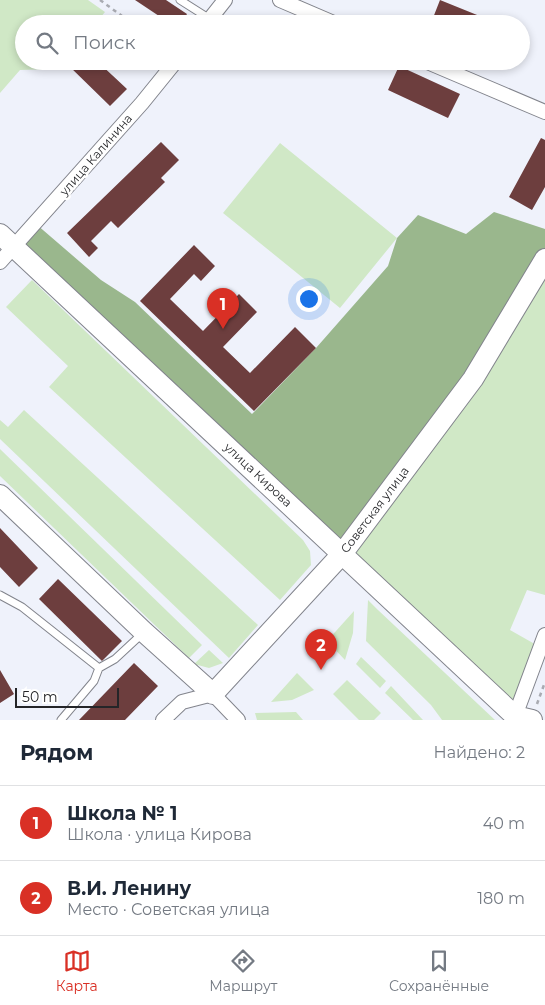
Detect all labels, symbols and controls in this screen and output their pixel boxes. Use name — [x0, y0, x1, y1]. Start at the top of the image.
search box — [15, 15, 530, 70]
icon: search — [33, 29, 61, 57]
text: Поиск — [73, 31, 136, 54]
street label: улица Калинина — [55, 111, 135, 199]
your location — [296, 286, 322, 312]
pin: 1 — [207, 288, 239, 329]
street label: улица Кирова — [221, 439, 295, 510]
street label: Советская улица — [337, 464, 412, 556]
pin: 2 — [305, 629, 337, 670]
scale bar — [15, 685, 119, 708]
text: 50 m — [22, 688, 58, 706]
text: Рядом — [20, 740, 93, 765]
text: Найдено: 2 — [434, 743, 525, 762]
text: Школа № 1 — [67, 802, 178, 825]
text: 1 — [33, 814, 39, 833]
text: 40 m — [483, 814, 525, 833]
text: Школа · улица Кирова — [67, 825, 252, 844]
text: В.И. Ленину — [67, 877, 191, 900]
text: 2 — [31, 889, 41, 908]
text: 180 m — [477, 889, 525, 908]
text: Место · Советская улица — [67, 900, 270, 919]
tab: Карта — [56, 947, 98, 995]
tab: Маршрут — [209, 947, 277, 995]
tab: Сохранённые — [389, 947, 489, 995]

